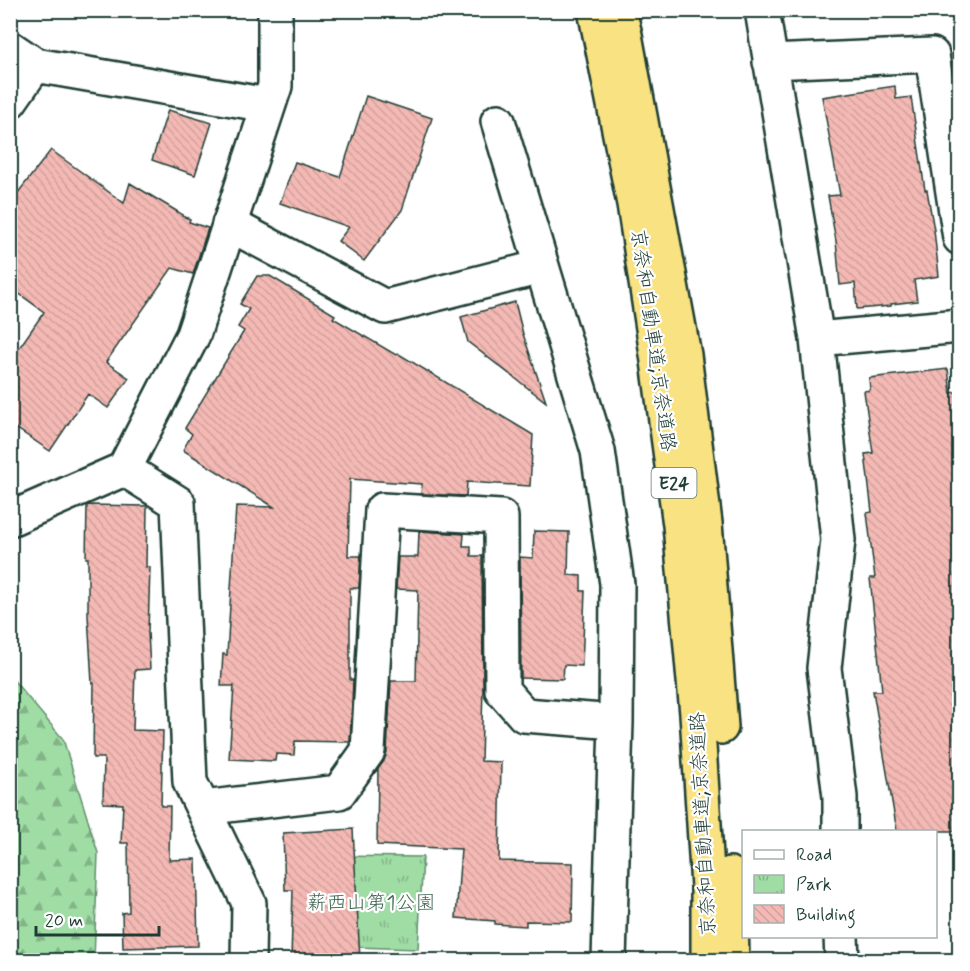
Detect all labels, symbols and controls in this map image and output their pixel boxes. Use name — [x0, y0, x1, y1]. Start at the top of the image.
street label: 京奈和自動車道;京奈道路 — [624, 227, 682, 453]
road number: E24 — [652, 468, 696, 498]
street label: 京奈和自動車道;京奈道路 — [684, 711, 723, 937]
legend — [742, 830, 937, 938]
text: Road — [796, 843, 832, 867]
text: Park — [796, 873, 832, 897]
park label: 薪西山第1公園 — [307, 890, 435, 917]
scale bar — [36, 899, 159, 937]
text: Building — [796, 903, 856, 929]
text: 20 m — [45, 909, 83, 933]

